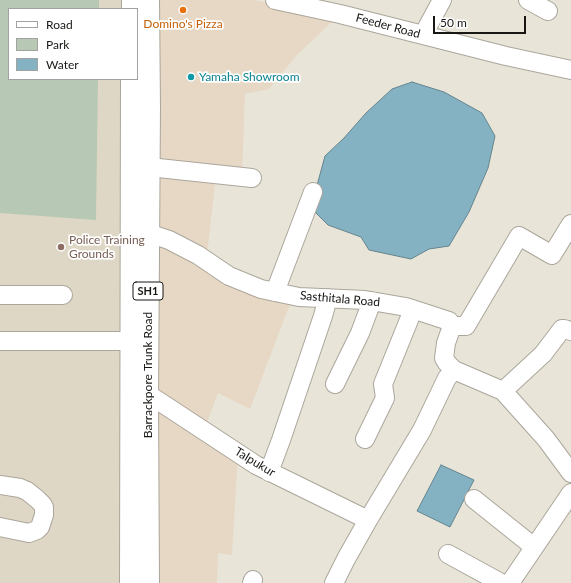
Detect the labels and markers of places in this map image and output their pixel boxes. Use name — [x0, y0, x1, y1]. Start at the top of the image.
marker: Domino's Pizza — [178, 5, 188, 15]
place label: Domino's Pizza — [143, 17, 223, 31]
place label: Yamaha Showroom — [199, 70, 300, 84]
marker: Yamaha Showroom — [186, 72, 196, 82]
place label: Police Training Grounds — [69, 233, 145, 261]
marker: Police Training Grounds — [56, 242, 66, 252]

